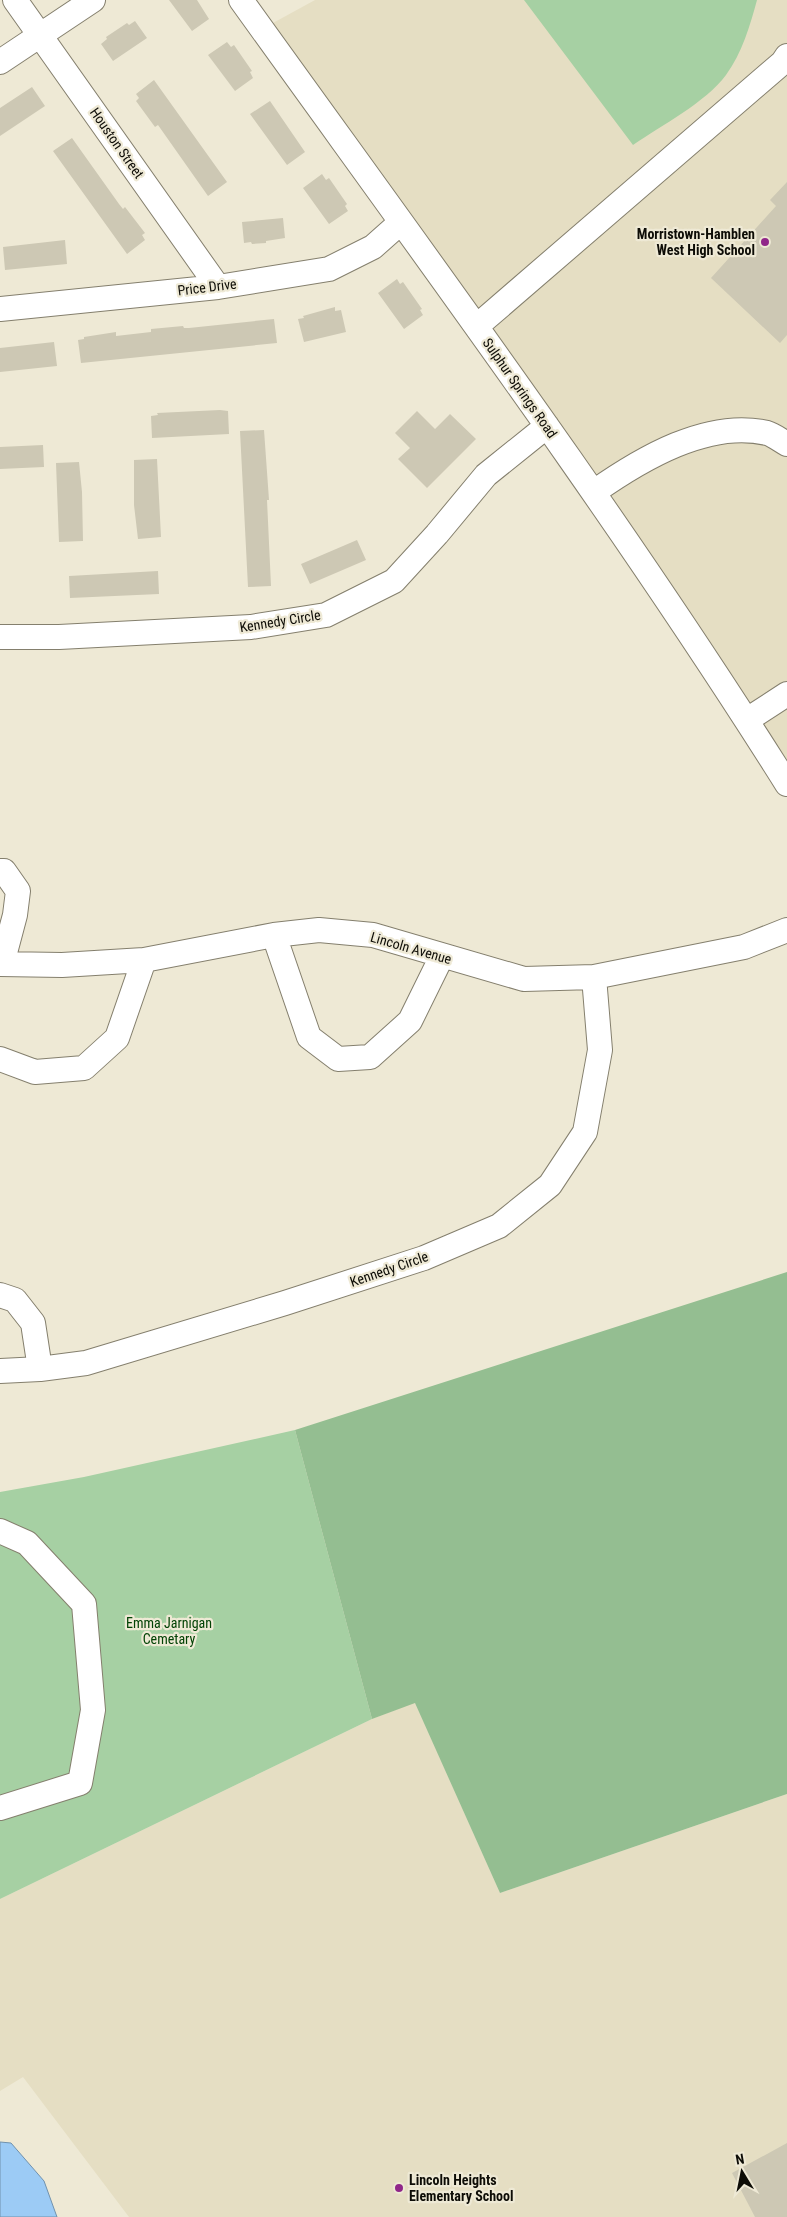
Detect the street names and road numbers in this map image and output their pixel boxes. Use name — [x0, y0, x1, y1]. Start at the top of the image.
street label: Houston Street — [87, 105, 147, 181]
street label: Price Drive — [177, 275, 238, 299]
street label: Sulphur Springs Road — [480, 335, 560, 441]
street label: Kennedy Circle — [238, 607, 322, 635]
street label: Lincoln Avenue — [369, 929, 454, 967]
street label: Kennedy Circle — [348, 1248, 431, 1290]

